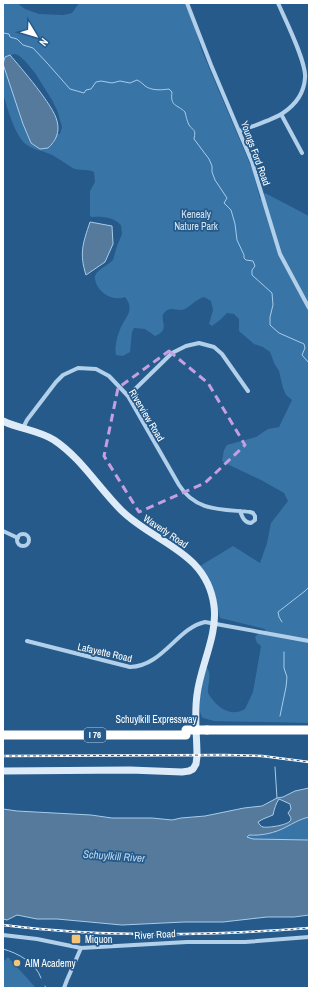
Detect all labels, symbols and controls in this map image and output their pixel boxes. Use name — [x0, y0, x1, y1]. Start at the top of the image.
north arrow — [16, 16, 56, 56]
text: N — [36, 35, 51, 49]
street label: Youngs Ford Road — [238, 119, 273, 187]
park label: Kenealy Nature Park — [174, 208, 219, 233]
street label: Riverview Road — [126, 387, 167, 444]
street label: Waverly Road — [141, 512, 191, 551]
street label: Lafayette Road — [76, 640, 133, 665]
street label: Schuylkill Expressway — [115, 713, 197, 726]
road number: I 76 — [84, 728, 106, 742]
water label: Schuylkill River — [83, 847, 146, 865]
street label: River Road — [134, 927, 176, 942]
marker: Miquon — [70, 933, 82, 945]
place label: Miquon — [85, 933, 112, 946]
place label: AIM Academy — [24, 957, 76, 970]
marker: AIM Academy — [12, 958, 22, 968]

